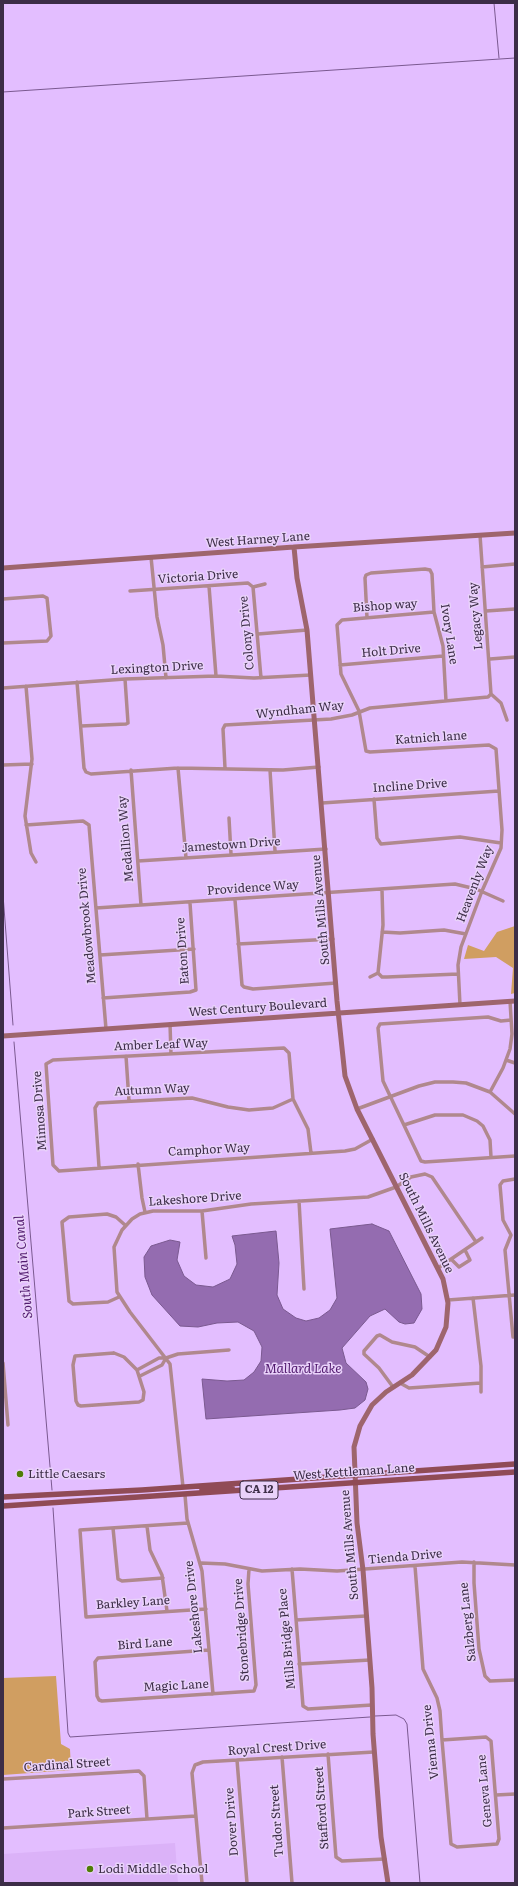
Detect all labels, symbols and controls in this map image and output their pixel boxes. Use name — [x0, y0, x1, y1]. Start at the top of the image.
street label: West Harney Lane — [206, 529, 310, 551]
street label: Victoria Drive — [157, 567, 239, 587]
street label: Legacy Way — [466, 582, 486, 650]
street label: Colony Drive — [237, 595, 257, 671]
street label: Bishop way — [352, 597, 418, 615]
street label: Ivory Lane — [437, 603, 461, 665]
street label: Holt Drive — [361, 641, 421, 661]
street label: Lexington Drive — [110, 658, 204, 678]
street label: Wyndham Way — [255, 698, 345, 722]
street label: Katnich lane — [394, 728, 468, 748]
street label: Incline Drive — [372, 776, 448, 796]
street label: Medallion Way — [115, 795, 137, 883]
street label: Jamestown Drive — [181, 834, 281, 856]
street label: Heavenly Way — [454, 843, 496, 925]
street label: South Mills Avenue — [309, 854, 333, 966]
street label: Meadowbrook Drive — [75, 867, 99, 985]
street label: Providence Way — [207, 878, 299, 898]
street label: Eaton Drive — [173, 917, 193, 985]
street label: West Century Boulevard — [188, 996, 328, 1020]
street label: Amber Leaf Way — [114, 1036, 208, 1054]
street label: Mimosa Drive — [30, 1071, 50, 1151]
street label: Autumn Way — [114, 1081, 190, 1099]
street label: Camphor Way — [168, 1141, 250, 1159]
street label: South Mills Avenue — [395, 1170, 457, 1276]
street label: Lakeshore Drive — [148, 1189, 242, 1209]
water label: South Main Canal — [12, 1215, 36, 1319]
water label: Mallard Lake — [264, 1361, 342, 1377]
street label: West Kettleman Lane — [293, 1461, 415, 1483]
place label: Little Caesars — [28, 1467, 105, 1481]
marker: Little Caesars — [15, 1469, 25, 1479]
road number: CA 12 — [240, 1481, 278, 1499]
street label: South Mills Avenue — [338, 1489, 362, 1601]
street label: Tienda Drive — [367, 1547, 443, 1567]
street label: Lakeshore Drive — [182, 1560, 206, 1654]
street label: Stonebridge Drive — [231, 1578, 253, 1682]
street label: Salzberg Lane — [457, 1582, 479, 1662]
street label: Mills Bridge Place — [275, 1588, 299, 1690]
street label: Barkley Lane — [95, 1593, 171, 1613]
street label: Bird Lane — [117, 1635, 173, 1653]
street label: Magic Lane — [143, 1677, 209, 1695]
street label: Vienna Drive — [420, 1704, 442, 1780]
street label: Royal Crest Drive — [227, 1737, 327, 1759]
street label: Geneva Lane — [475, 1754, 495, 1828]
street label: Cardinal Street — [23, 1755, 111, 1775]
street label: Stafford Street — [312, 1766, 332, 1850]
street label: Tudor Street — [267, 1784, 287, 1858]
street label: Dover Drive — [222, 1787, 242, 1857]
street label: Park Street — [67, 1803, 131, 1821]
place label: Lodi Middle School — [98, 1862, 208, 1876]
marker: Lodi Middle School — [85, 1864, 95, 1874]

